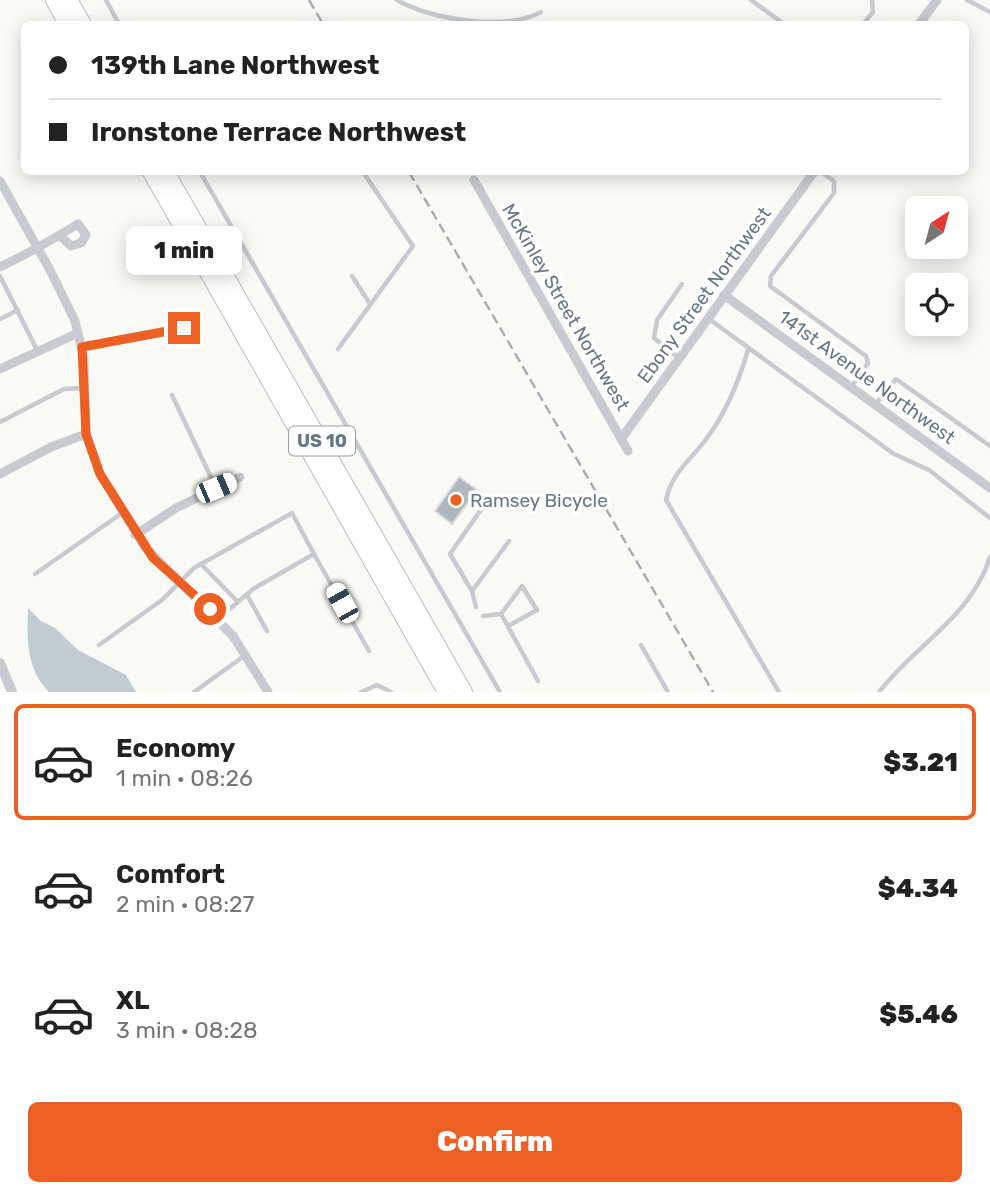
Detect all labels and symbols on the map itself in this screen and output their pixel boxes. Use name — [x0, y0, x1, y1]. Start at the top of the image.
north arrow — [905, 196, 968, 259]
street label: McKinley Street Northwest — [497, 199, 635, 415]
street label: Ebony Street Northwest — [632, 202, 776, 388]
callout: 1 min — [126, 226, 242, 276]
street label: 141st Avenue Northwest — [774, 305, 960, 449]
route end — [168, 312, 200, 344]
road number: US 10 — [289, 426, 355, 456]
car — [193, 470, 240, 506]
place label: Ramsey Bicycle — [470, 489, 608, 512]
marker: Ramsey Bicycle — [448, 492, 464, 508]
car — [323, 580, 362, 626]
route start — [194, 593, 226, 625]

